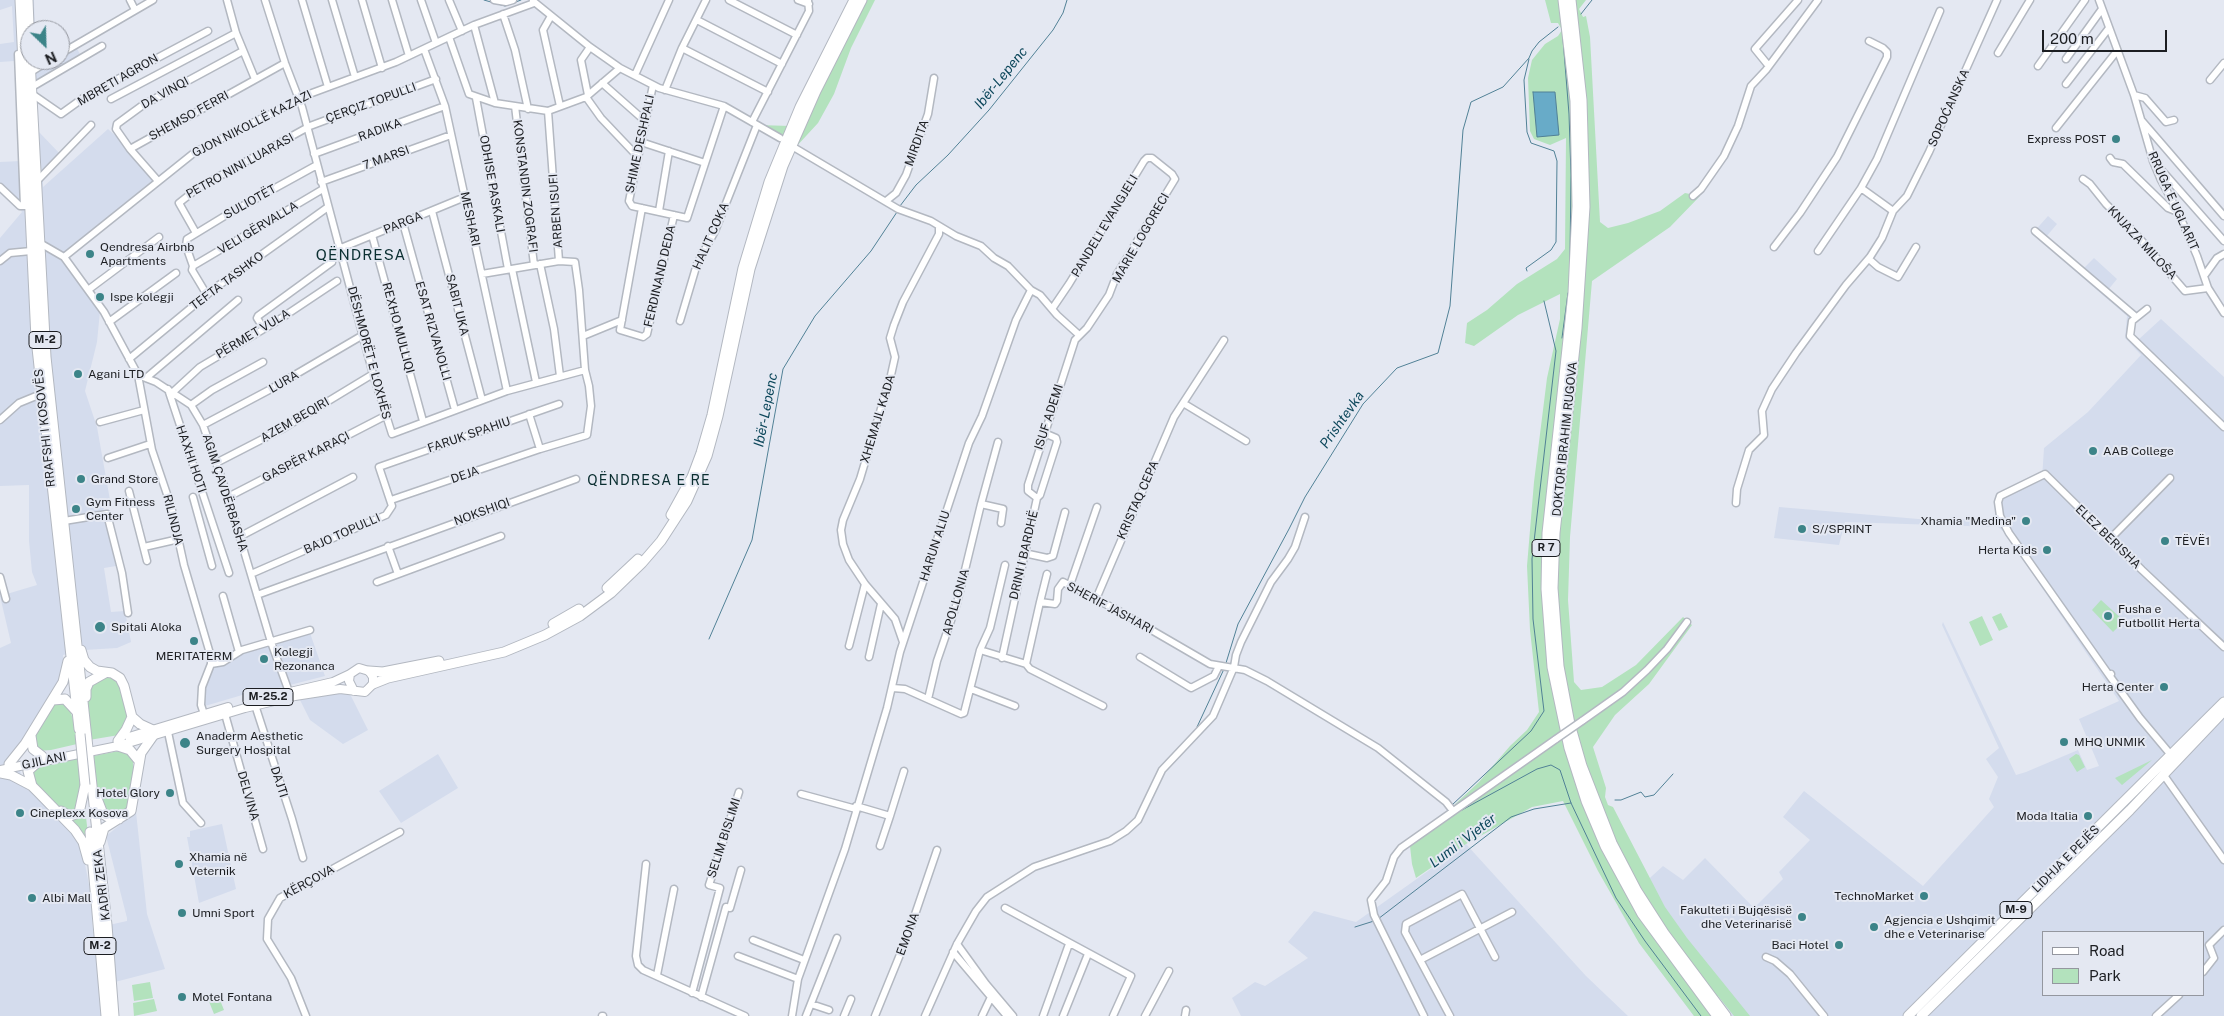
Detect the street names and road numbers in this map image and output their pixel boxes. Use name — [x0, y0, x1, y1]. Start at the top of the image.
street label: MBRETI AGRON — [75, 51, 161, 109]
street label: SOPOĆANSKA — [1925, 67, 1973, 149]
street label: DA VINQI — [139, 74, 191, 112]
street label: ÇERÇIZ TOPULLI — [324, 80, 418, 126]
street label: SHEMSO FERRI — [146, 88, 232, 144]
street label: GJON NIKOLLË KAZAZI — [190, 88, 314, 160]
street label: SHIME DESHPALI — [623, 93, 657, 195]
street label: RADIKA — [356, 115, 404, 145]
street label: MIRDITA — [902, 118, 932, 168]
street label: KONSTANDIN ZOGRAFI — [510, 119, 540, 253]
street label: PETRO NINI LUARASI — [184, 130, 296, 202]
street label: ODHISE PASKALI — [476, 134, 508, 234]
street label: 7 MARSI — [361, 143, 411, 173]
street label: RRUGA E UGLARIT — [2145, 149, 2201, 253]
street label: PANDELI EVANGJELI — [1069, 172, 1141, 280]
street label: ARBEN ISUFI — [546, 173, 566, 249]
street label: SULIOTËT — [221, 182, 279, 222]
street label: MESHARI — [457, 190, 483, 248]
street label: MARIE LOGORECI — [1109, 191, 1173, 285]
street label: VELI GËRVALLA — [215, 198, 301, 258]
street label: HALIT COKA — [690, 200, 732, 272]
street label: KNJAZA MILOŠA — [2104, 203, 2180, 283]
street label: PARGA — [381, 209, 425, 237]
street label: FERDINAND DEDA — [641, 223, 679, 329]
street label: TEFTA TASHKO — [187, 249, 267, 313]
street label: SABIT UKA — [442, 273, 472, 337]
street label: ESAT RIZVANOLLI — [412, 280, 454, 382]
street label: REXHO MULLIQI — [379, 281, 417, 375]
street label: DËSHMORËT E LOXHËS — [344, 285, 394, 421]
street label: PËRMET VULA — [213, 306, 293, 362]
road number: M-2 — [29, 332, 61, 348]
street label: DOKTOR IBRAHIM RUGOVA — [1550, 361, 1580, 517]
street label: RRAFSHI I KOSOVËS — [32, 368, 58, 488]
street label: LURA — [267, 368, 301, 396]
street label: XHEMAJL KADA — [858, 373, 898, 465]
street label: ISUF ADEMI — [1032, 382, 1066, 452]
street label: AZEM BEQIRI — [258, 395, 332, 445]
street label: FARUK SPAHIU — [426, 414, 512, 456]
street label: HAXHI HOTI — [173, 423, 209, 495]
street label: GASPËR KARAÇI — [260, 429, 352, 485]
street label: AGIM ÇAVDËRBASHA — [199, 432, 251, 554]
street label: KRISTAQ CEPA — [1114, 458, 1162, 542]
street label: DEJA — [449, 464, 481, 486]
street label: RILINDJA — [160, 493, 186, 547]
street label: NOKSHIQI — [452, 495, 512, 529]
street label: ELEZ BERISHA — [2072, 502, 2144, 572]
street label: HARUN ALIU — [917, 509, 953, 583]
street label: DRINI I BARDHË — [1007, 509, 1041, 601]
street label: BAJO TOPULLI — [302, 511, 382, 557]
road number: R 7 — [1532, 540, 1560, 556]
street label: APOLLONIA — [940, 567, 972, 637]
street label: SHERIF JASHARI — [1064, 579, 1156, 637]
road number: M-25.2 — [243, 689, 293, 706]
street label: GJILANI — [21, 749, 67, 773]
street label: DAJTI — [267, 765, 291, 799]
street label: DELVINA — [234, 769, 262, 823]
street label: SELIM BISLIMI — [704, 796, 744, 880]
street label: LIDHJA E PEJËS — [2029, 822, 2103, 896]
street label: KADRI ZEKA — [90, 849, 114, 921]
street label: KËRÇOVA — [281, 862, 337, 902]
road number: M-9 — [2000, 902, 2032, 918]
street label: EMONA — [894, 911, 922, 957]
road number: M-2 — [84, 938, 116, 954]

